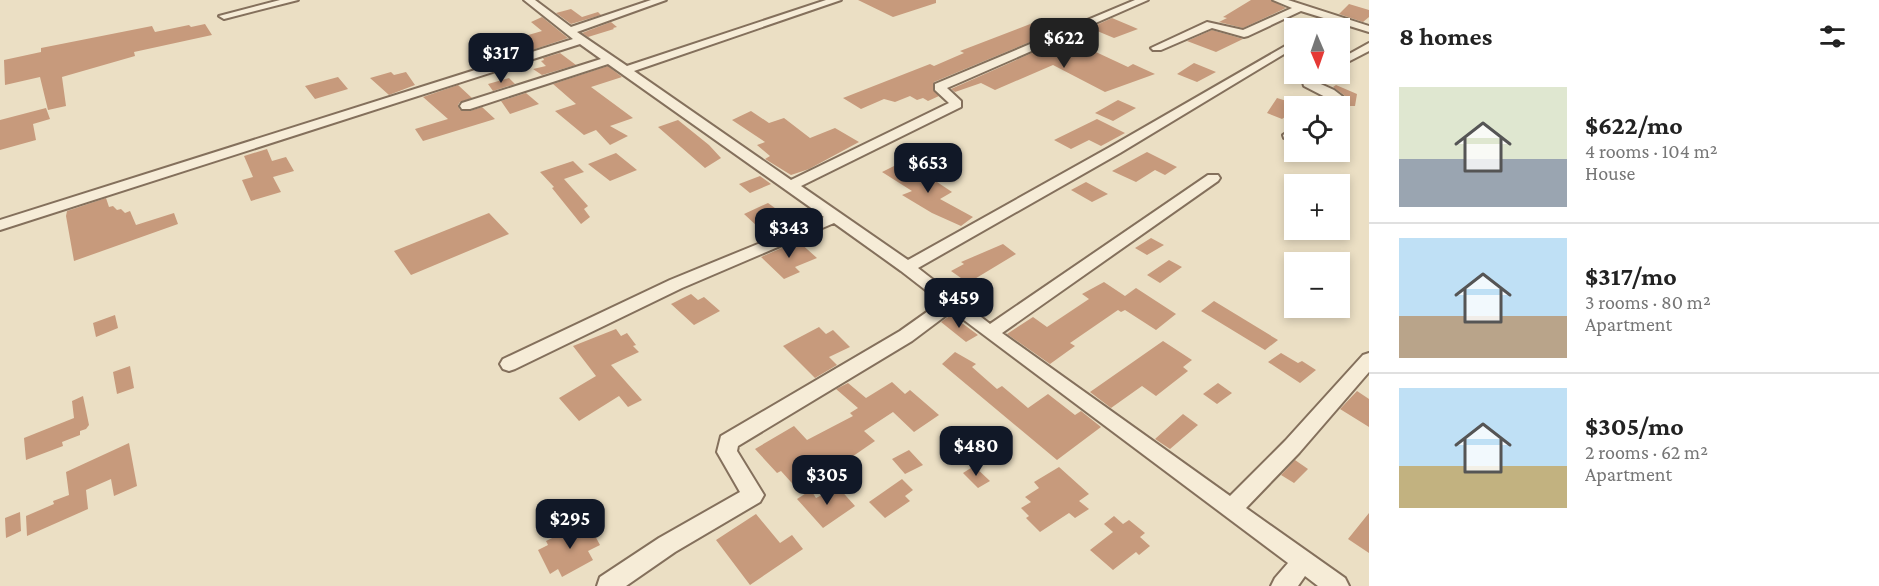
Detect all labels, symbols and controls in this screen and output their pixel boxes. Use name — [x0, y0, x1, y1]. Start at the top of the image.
pin: $622 — [1028, 18, 1100, 69]
north arrow — [1284, 18, 1350, 84]
map controls — [1284, 18, 1350, 318]
icon: filters — [1816, 20, 1849, 53]
text: 8 homes — [1399, 22, 1492, 51]
text: $622 — [1044, 26, 1084, 48]
pin: $317 — [465, 33, 537, 84]
text: $317 — [483, 41, 519, 63]
button: locate — [1284, 96, 1350, 162]
icon: home — [1447, 111, 1519, 183]
text: $622/mo — [1585, 111, 1683, 140]
text: 4 rooms · 104 m² — [1585, 140, 1718, 162]
pin: $653 — [892, 143, 964, 194]
text: $653 — [908, 151, 948, 173]
text: House — [1585, 162, 1635, 184]
button: + — [1284, 174, 1350, 240]
pin: $343 — [753, 208, 825, 259]
text: $343 — [769, 216, 809, 238]
button: − — [1284, 252, 1350, 318]
icon: home — [1447, 262, 1519, 334]
text: $317/mo — [1585, 262, 1677, 291]
pin: $459 — [923, 278, 995, 329]
text: $459 — [938, 286, 980, 308]
text: 3 rooms · 80 m² — [1585, 291, 1711, 313]
text: Apartment — [1585, 313, 1672, 335]
icon: home — [1447, 412, 1519, 484]
text: $305/mo — [1585, 412, 1684, 441]
pin: $480 — [940, 426, 1012, 477]
text: $480 — [954, 434, 998, 456]
text: 2 rooms · 62 m² — [1585, 441, 1708, 463]
pin: $305 — [791, 455, 863, 506]
text: $305 — [806, 463, 848, 485]
text: Apartment — [1585, 463, 1672, 485]
pin: $295 — [534, 499, 606, 550]
text: $295 — [550, 507, 590, 529]

